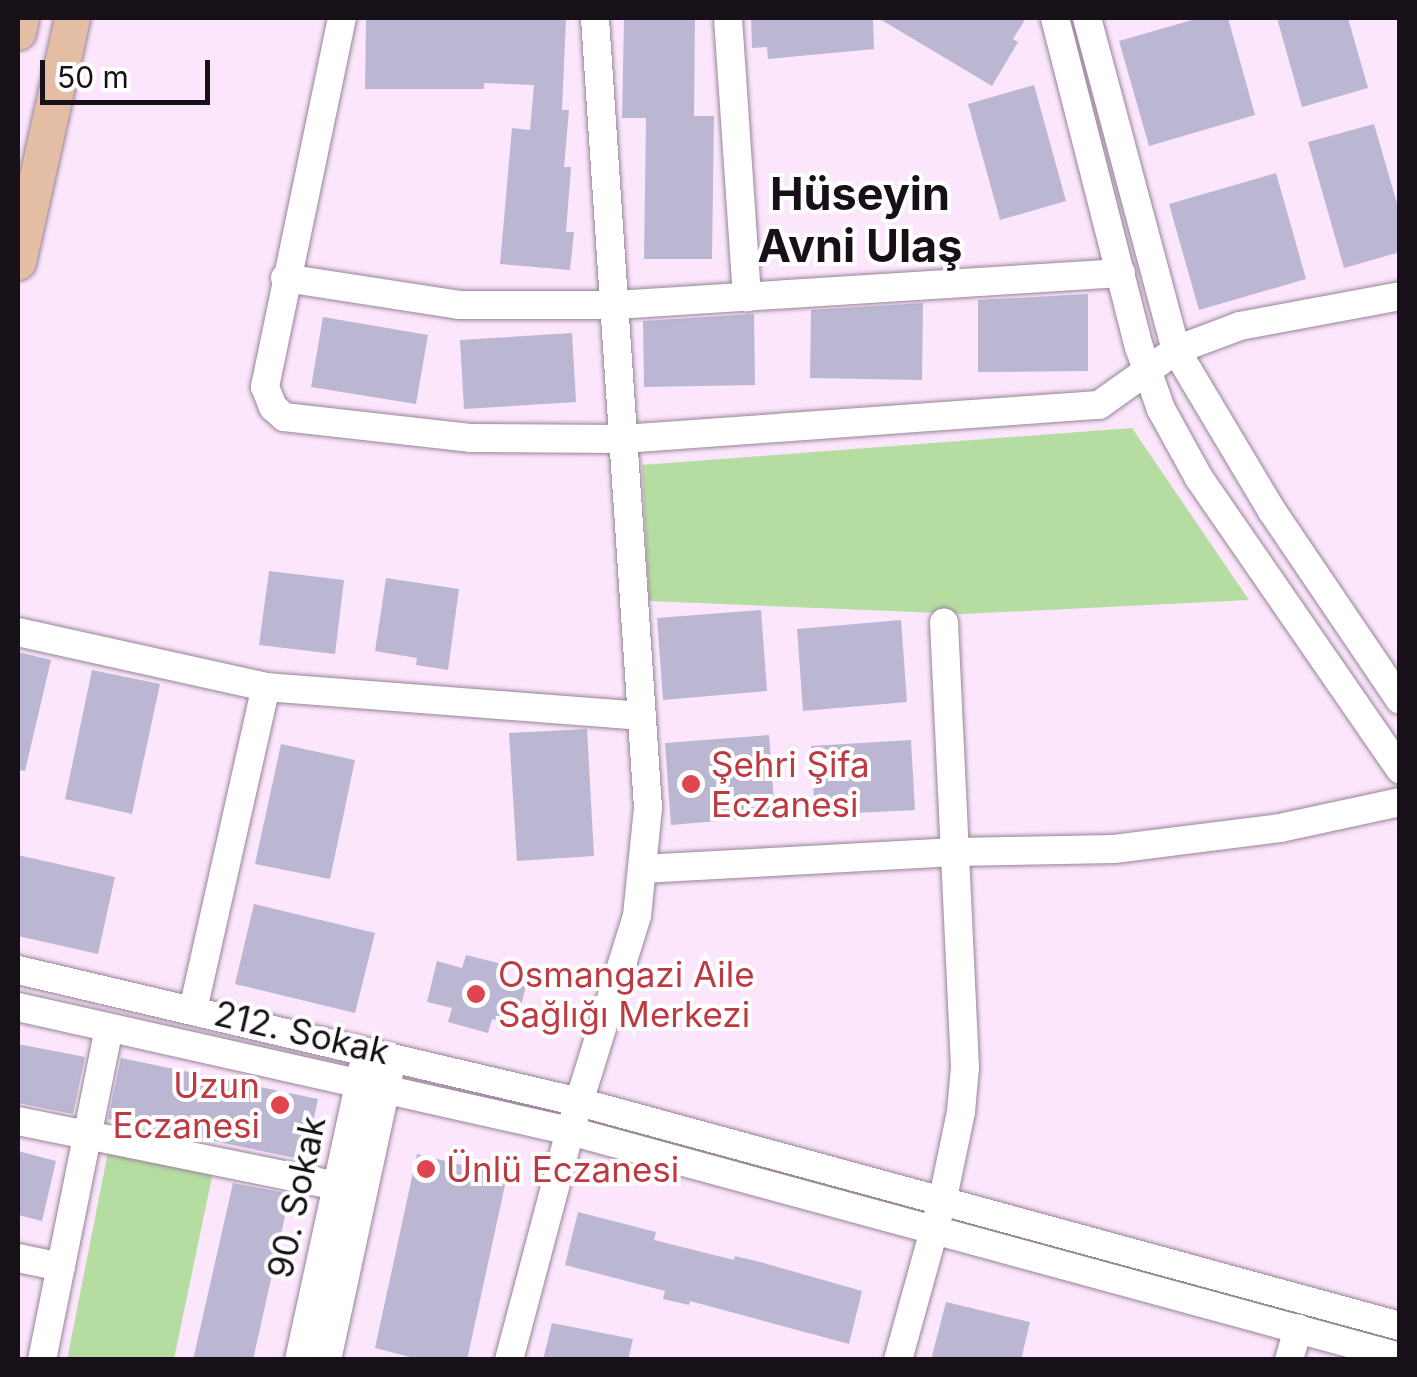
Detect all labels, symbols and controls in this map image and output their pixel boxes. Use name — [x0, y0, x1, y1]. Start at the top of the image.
scale bar — [45, 40, 215, 102]
text: 50 m — [57, 59, 129, 95]
district label: Hüseyin Avni Ulaş — [758, 167, 962, 273]
place label: Şehri Şifa Eczanesi — [711, 743, 870, 825]
marker: Şehri Şifa Eczanesi — [680, 773, 702, 795]
place label: Osmangazi Aile Sağlığı Merkezi — [498, 953, 755, 1035]
marker: Osmangazi Aile Sağlığı Merkezi — [463, 981, 489, 1007]
street label: 212. Sokak — [210, 991, 394, 1073]
place label: Uzun Eczanesi — [112, 1064, 260, 1146]
marker: Uzun Eczanesi — [269, 1094, 291, 1116]
street label: 90. Sokak — [258, 1112, 334, 1282]
place label: Ünlü Eczanesi — [446, 1148, 679, 1190]
marker: Ünlü Eczanesi — [415, 1158, 437, 1180]

